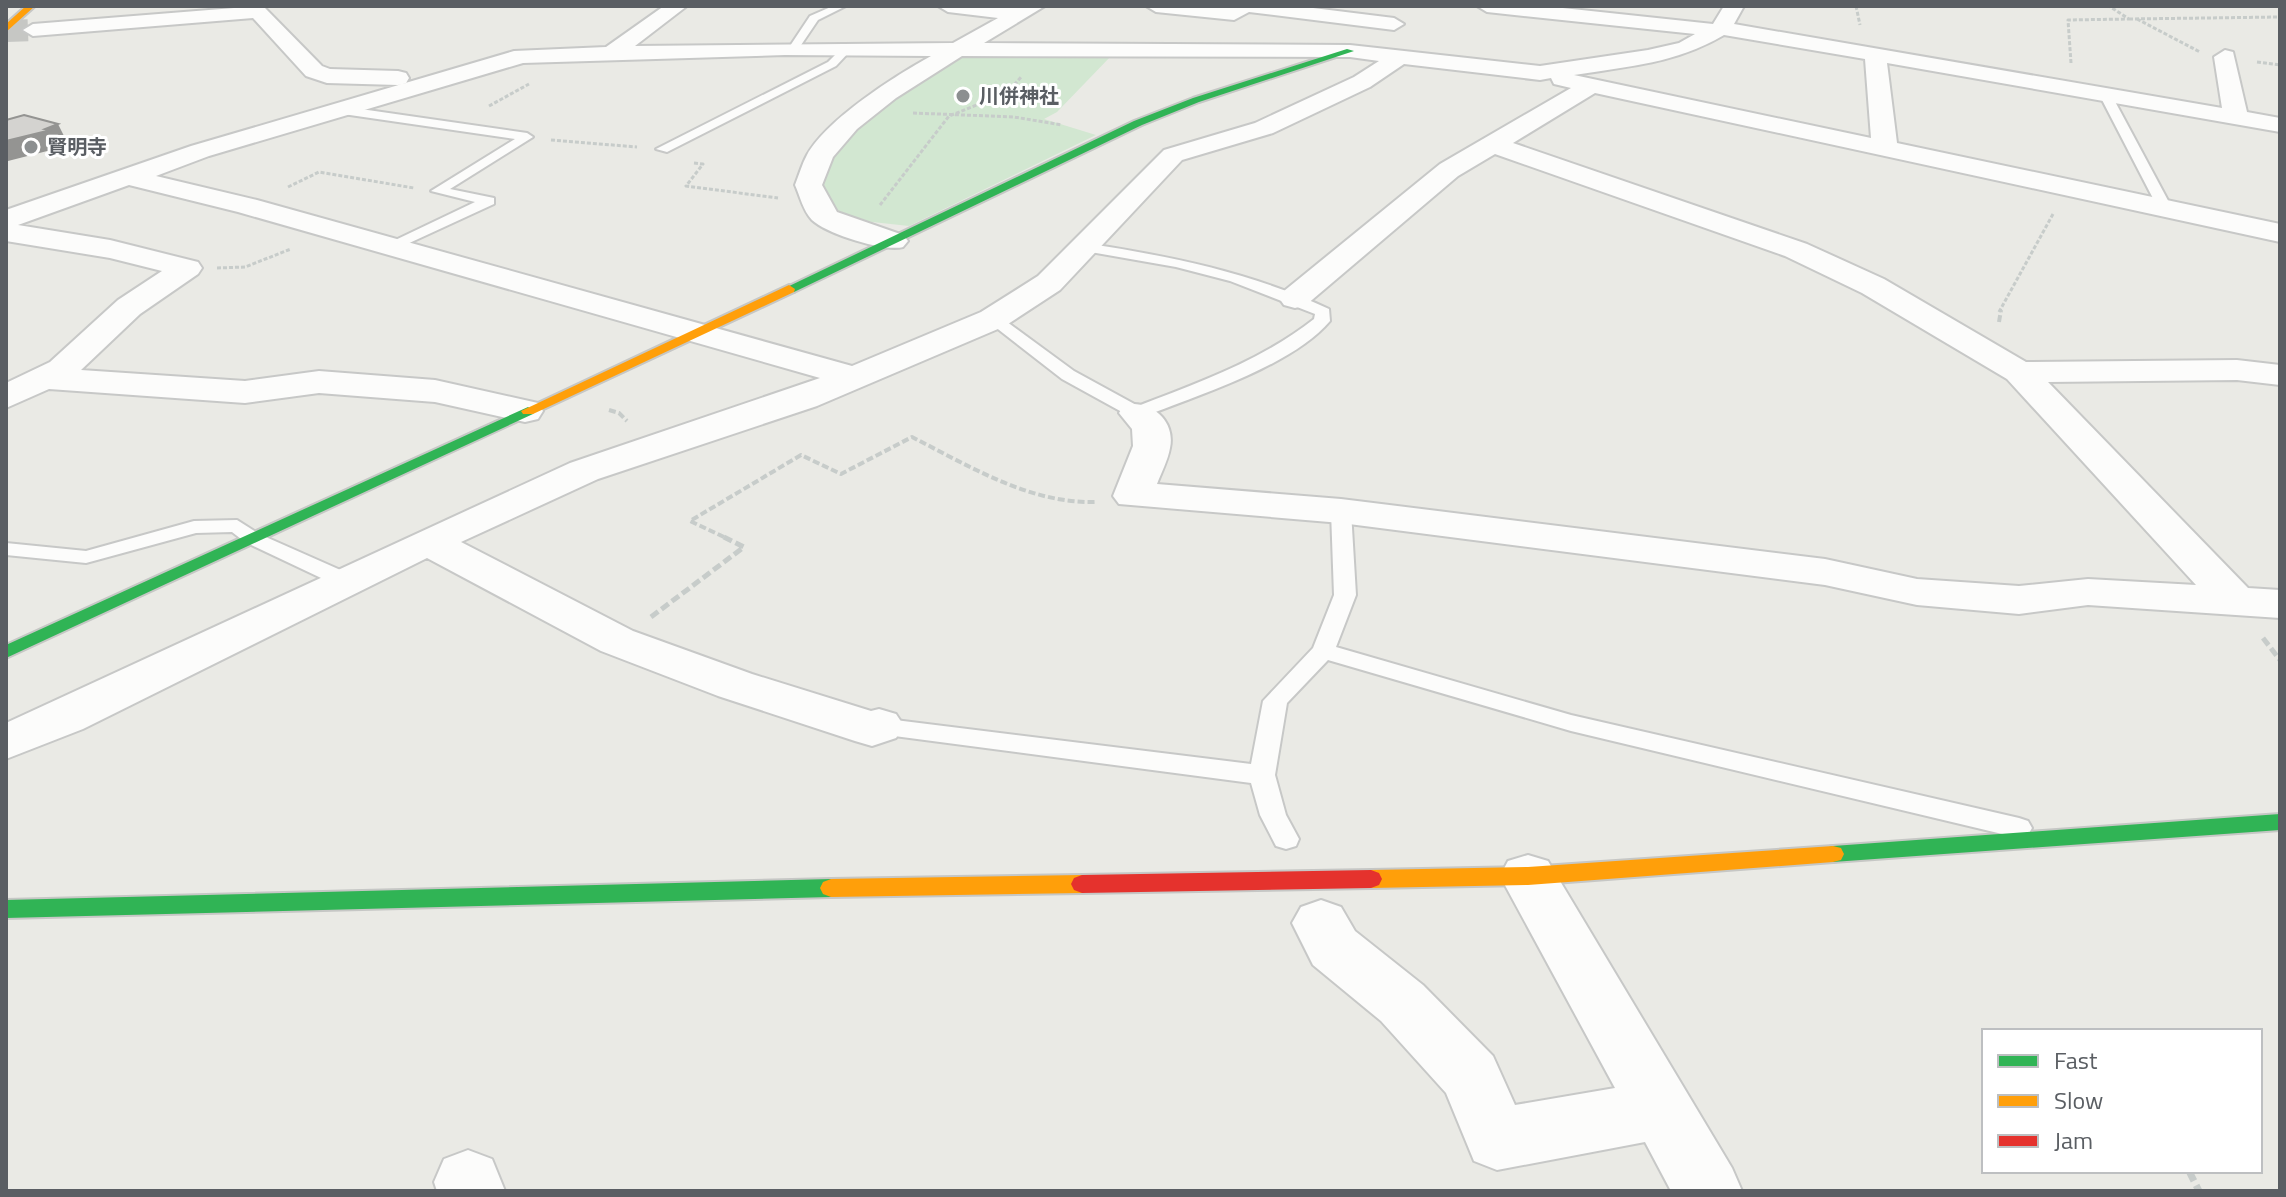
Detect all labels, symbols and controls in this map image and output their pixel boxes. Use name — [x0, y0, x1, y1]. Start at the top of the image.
place label: 川併神社 — [979, 80, 1059, 111]
marker: 川併神社 — [954, 87, 972, 105]
place label: 賢明寺 — [47, 131, 107, 162]
marker: 賢明寺 — [22, 138, 40, 156]
legend — [1982, 1029, 2262, 1173]
text: Fast — [2054, 1042, 2098, 1078]
text: Slow — [2054, 1082, 2103, 1118]
text: Jam — [2054, 1122, 2093, 1158]

